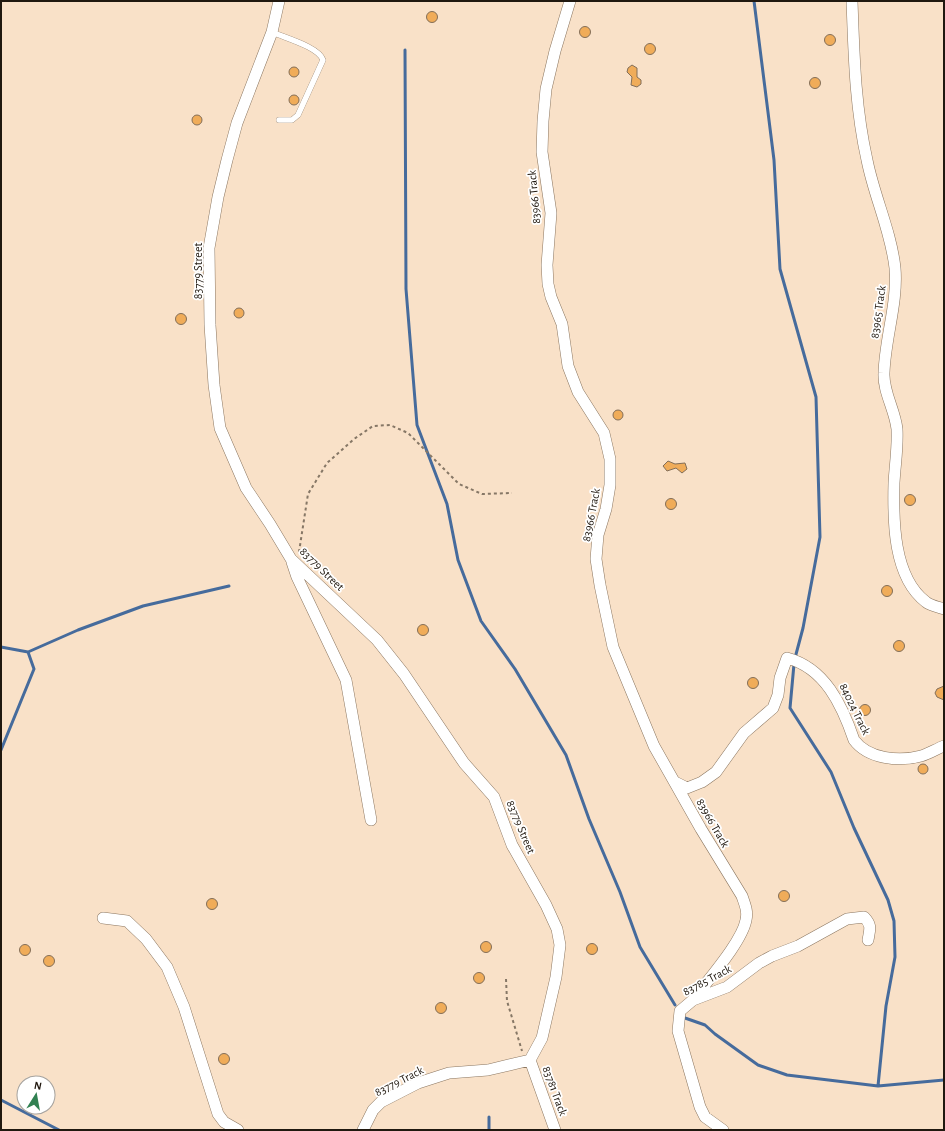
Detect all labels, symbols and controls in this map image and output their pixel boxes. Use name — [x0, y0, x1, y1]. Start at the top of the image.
street label: 83966 Track — [526, 169, 542, 224]
street label: 83779 Street — [192, 243, 204, 299]
street label: 83965 Track — [868, 284, 888, 339]
street label: 83966 Track — [580, 487, 602, 543]
street label: 83779 Street — [298, 545, 347, 593]
street label: 84024 Track — [837, 681, 873, 737]
street label: 83966 Track — [694, 797, 732, 850]
street label: 83779 Street — [504, 799, 538, 856]
street label: 83785 Track — [681, 962, 734, 998]
street label: 83779 Track — [373, 1063, 426, 1098]
street label: 83781 Track — [540, 1065, 570, 1118]
north arrow — [16, 1075, 56, 1115]
text: N — [33, 1080, 43, 1092]

